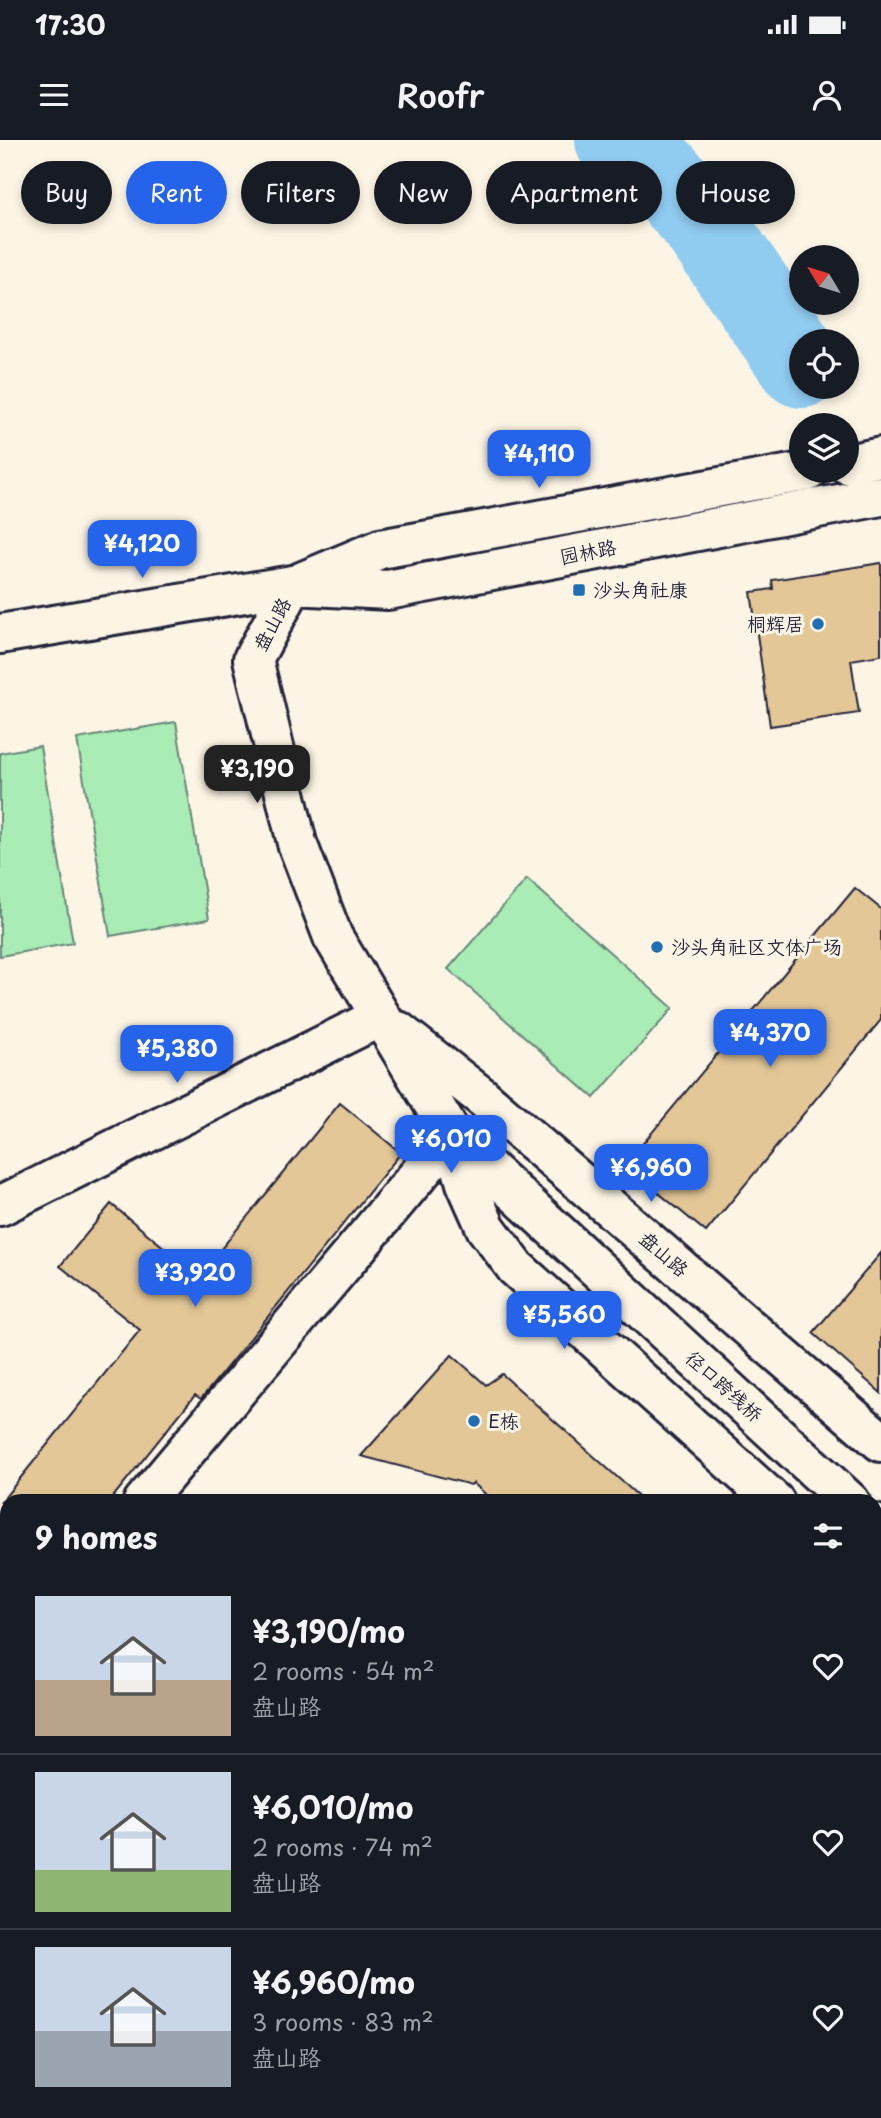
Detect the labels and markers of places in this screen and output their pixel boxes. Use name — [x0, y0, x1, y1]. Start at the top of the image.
pin: ¥4,110 — [482, 430, 596, 490]
pin: ¥4,120 — [85, 520, 199, 580]
place label: 沙头角社康 — [593, 575, 688, 603]
marker: 沙头角社康 — [571, 582, 587, 598]
place label: 桐辉居 — [747, 609, 804, 637]
marker: 桐辉居 — [810, 616, 826, 632]
pin: ¥3,190 — [200, 746, 314, 805]
place label: 沙头角社区文体广场 — [671, 932, 842, 960]
marker: 沙头角社区文体广场 — [649, 939, 665, 955]
pin: ¥4,370 — [713, 1010, 827, 1069]
pin: ¥5,380 — [120, 1026, 234, 1085]
pin: ¥6,010 — [394, 1116, 508, 1175]
pin: ¥6,960 — [594, 1144, 708, 1204]
pin: ¥3,920 — [138, 1250, 252, 1309]
pin: ¥5,560 — [507, 1292, 621, 1351]
place label: E栋 — [488, 1406, 519, 1434]
marker: E栋 — [466, 1413, 482, 1429]

